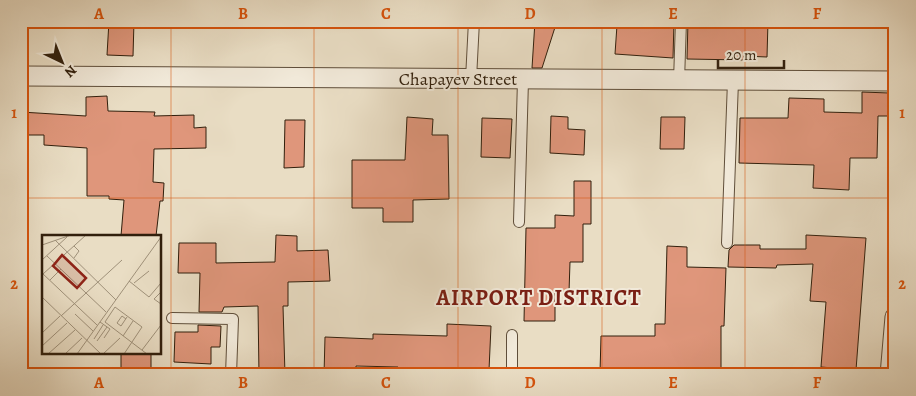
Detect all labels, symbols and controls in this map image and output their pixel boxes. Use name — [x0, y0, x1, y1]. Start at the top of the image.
text: A — [93, 3, 105, 25]
text: B — [238, 3, 248, 25]
text: C — [381, 3, 391, 25]
text: D — [524, 3, 536, 25]
text: E — [668, 3, 678, 25]
text: F — [813, 3, 822, 25]
north arrow — [38, 38, 88, 88]
scale bar — [718, 38, 785, 70]
text: 20 m — [726, 45, 757, 65]
text: N — [60, 61, 81, 82]
street label: Chapayev Street — [399, 67, 517, 91]
text: 1 — [11, 102, 17, 124]
text: 1 — [899, 102, 905, 124]
inset map — [42, 235, 161, 354]
text: 2 — [10, 273, 18, 295]
text: 2 — [898, 273, 906, 295]
district label: AIRPORT DISTRICT — [435, 283, 642, 313]
text: A — [93, 372, 105, 394]
text: B — [238, 372, 248, 394]
text: C — [381, 372, 391, 394]
text: D — [524, 372, 536, 394]
text: E — [668, 372, 678, 394]
text: F — [813, 372, 822, 394]

